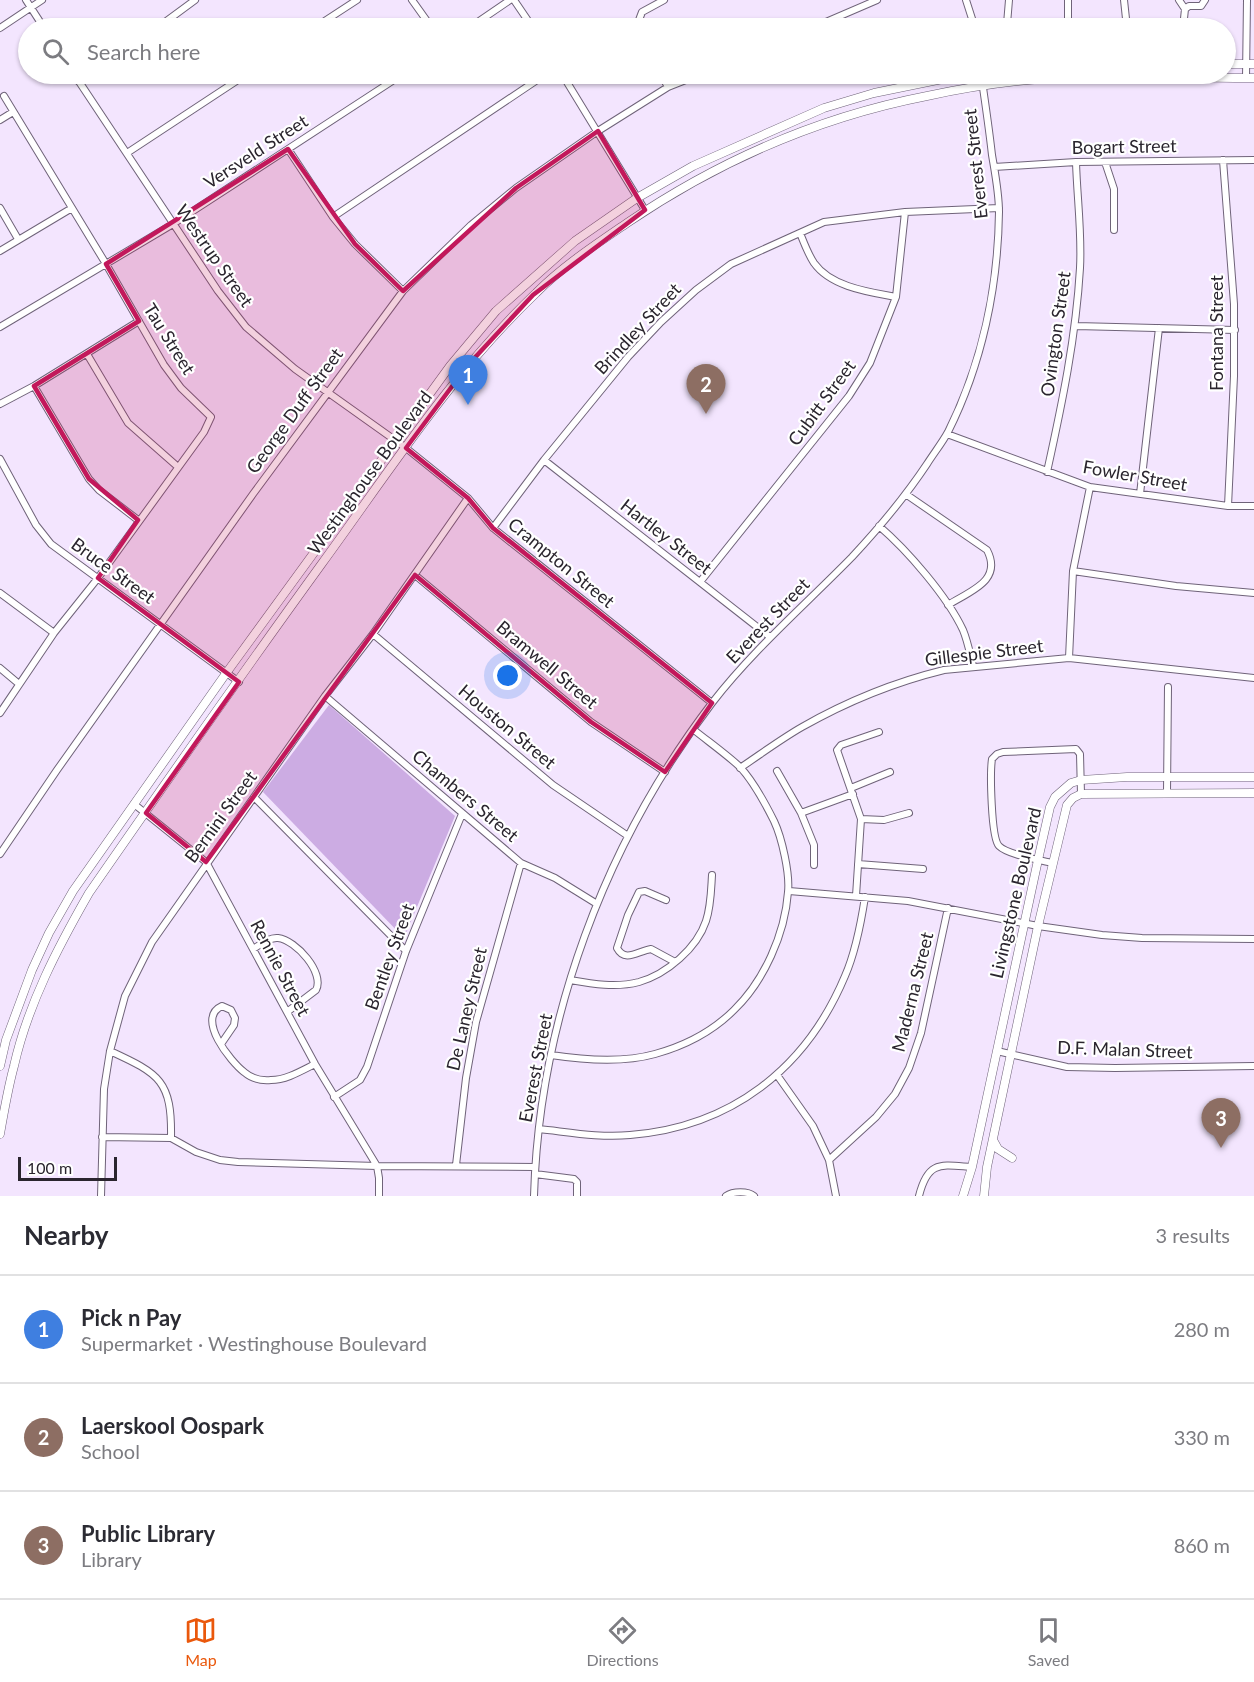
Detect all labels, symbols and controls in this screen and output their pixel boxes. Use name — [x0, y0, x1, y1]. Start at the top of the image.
search box — [18, 18, 1236, 84]
icon: search — [39, 35, 72, 68]
text: Search here — [87, 38, 200, 65]
street label: Everest Street — [958, 107, 992, 220]
street label: Versveld Street — [199, 109, 312, 193]
street label: Bogart Street — [1071, 134, 1177, 158]
street label: Westrup Street — [171, 200, 259, 311]
street label: Ovington Street — [1035, 269, 1075, 398]
street label: Fontana Street — [1205, 275, 1227, 391]
street label: Brindley Street — [589, 278, 686, 379]
street label: Tau Street — [139, 299, 201, 378]
street label: George Duff Street — [241, 343, 347, 477]
street label: Cubitt Street — [783, 355, 860, 450]
pin: 1 — [448, 356, 488, 405]
pin: 2 — [686, 364, 726, 414]
street label: Westinghouse Boulevard — [302, 386, 436, 559]
street label: Fowler Street — [1081, 455, 1190, 495]
street label: Hartley Street — [617, 494, 717, 579]
street label: Crampton Street — [504, 513, 620, 612]
street label: Bruce Street — [67, 532, 160, 608]
street label: Everest Street — [721, 573, 814, 668]
street label: Bramwell Street — [492, 615, 603, 713]
street label: Gillespie Street — [923, 634, 1045, 670]
your location — [493, 661, 522, 690]
street label: Houston Street — [455, 679, 561, 774]
street label: Chambers Street — [408, 744, 524, 846]
street label: Bernini Street — [179, 766, 261, 867]
street label: Livingstone Boulevard — [985, 805, 1045, 980]
street label: Bentley Street — [360, 900, 419, 1013]
street label: Rennie Street — [246, 916, 316, 1020]
street label: Maderna Street — [887, 929, 938, 1054]
street label: De Laney Street — [441, 944, 491, 1073]
street label: Everest Street — [514, 1011, 556, 1124]
street label: D.F. Malan Street — [1057, 1036, 1194, 1062]
pin: 3 — [1202, 1098, 1240, 1148]
scale bar — [18, 1154, 117, 1182]
text: 100 m — [27, 1158, 72, 1177]
text: Nearby — [24, 1219, 109, 1251]
text: 3 results — [1155, 1223, 1230, 1247]
text: Pick n Pay — [81, 1304, 181, 1331]
text: 1 — [38, 1317, 49, 1341]
text: 280 m — [1174, 1317, 1230, 1341]
text: Supermarket · Westinghouse Boulevard — [81, 1331, 427, 1355]
text: Laerskool Oospark — [81, 1412, 264, 1439]
text: 2 — [38, 1425, 49, 1449]
text: 330 m — [1174, 1425, 1230, 1449]
text: School — [81, 1439, 140, 1463]
text: Public Library — [81, 1520, 215, 1547]
text: 3 — [38, 1533, 49, 1557]
text: 860 m — [1174, 1533, 1230, 1557]
text: Library — [81, 1547, 142, 1571]
tab: Map — [184, 1614, 217, 1669]
tab: Directions — [586, 1614, 659, 1669]
tab: Saved — [1028, 1614, 1069, 1669]

